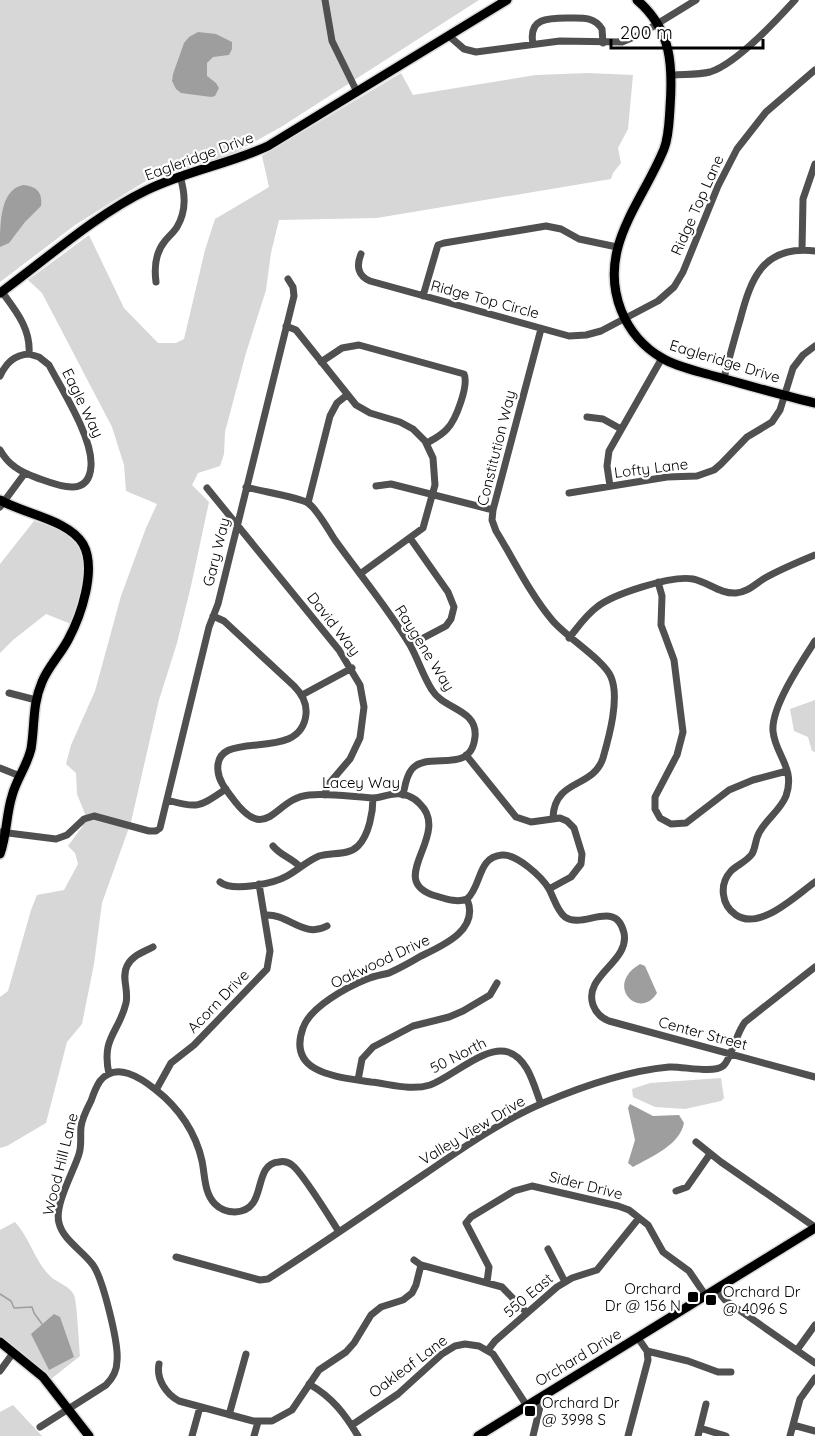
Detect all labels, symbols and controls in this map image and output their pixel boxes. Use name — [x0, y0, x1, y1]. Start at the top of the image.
scale bar — [611, 12, 762, 50]
text: 200 m — [620, 21, 673, 44]
street label: Eagleridge Drive — [142, 127, 256, 185]
street label: Ridge Top Lane — [666, 152, 728, 258]
street label: Ridge Top Circle — [429, 275, 541, 323]
street label: Eagleridge Drive — [667, 335, 783, 387]
street label: Eagle Way — [58, 365, 108, 441]
street label: Constitution Way — [472, 388, 520, 508]
street label: Lofty Lane — [613, 454, 689, 482]
street label: Gary Way — [198, 516, 234, 588]
street label: David Way — [303, 588, 365, 660]
street label: Raygene Way — [391, 601, 459, 695]
street label: Lacey Way — [322, 773, 400, 792]
street label: Oakwood Drive — [327, 930, 433, 992]
street label: Acorn Drive — [183, 965, 253, 1037]
street label: Center Street — [656, 1012, 750, 1054]
street label: 50 North — [427, 1033, 489, 1077]
street label: Valley View Drive — [416, 1091, 528, 1169]
street label: Wood Hill Lane — [38, 1111, 82, 1217]
street label: Sider Drive — [547, 1167, 625, 1203]
street label: 550 East — [499, 1269, 557, 1321]
place label: Orchard Dr @ 156 N — [605, 1279, 681, 1315]
place label: Orchard Dr @ 4096 S — [723, 1282, 801, 1318]
marker: Orchard Dr @ 156 N — [686, 1290, 700, 1304]
marker: Orchard Dr @ 4096 S — [704, 1293, 718, 1307]
street label: Orchard Drive — [532, 1324, 624, 1390]
street label: Oakleaf Lane — [365, 1330, 451, 1402]
place label: Orchard Dr @ 3998 S — [542, 1393, 620, 1429]
marker: Orchard Dr @ 3998 S — [523, 1404, 537, 1418]

